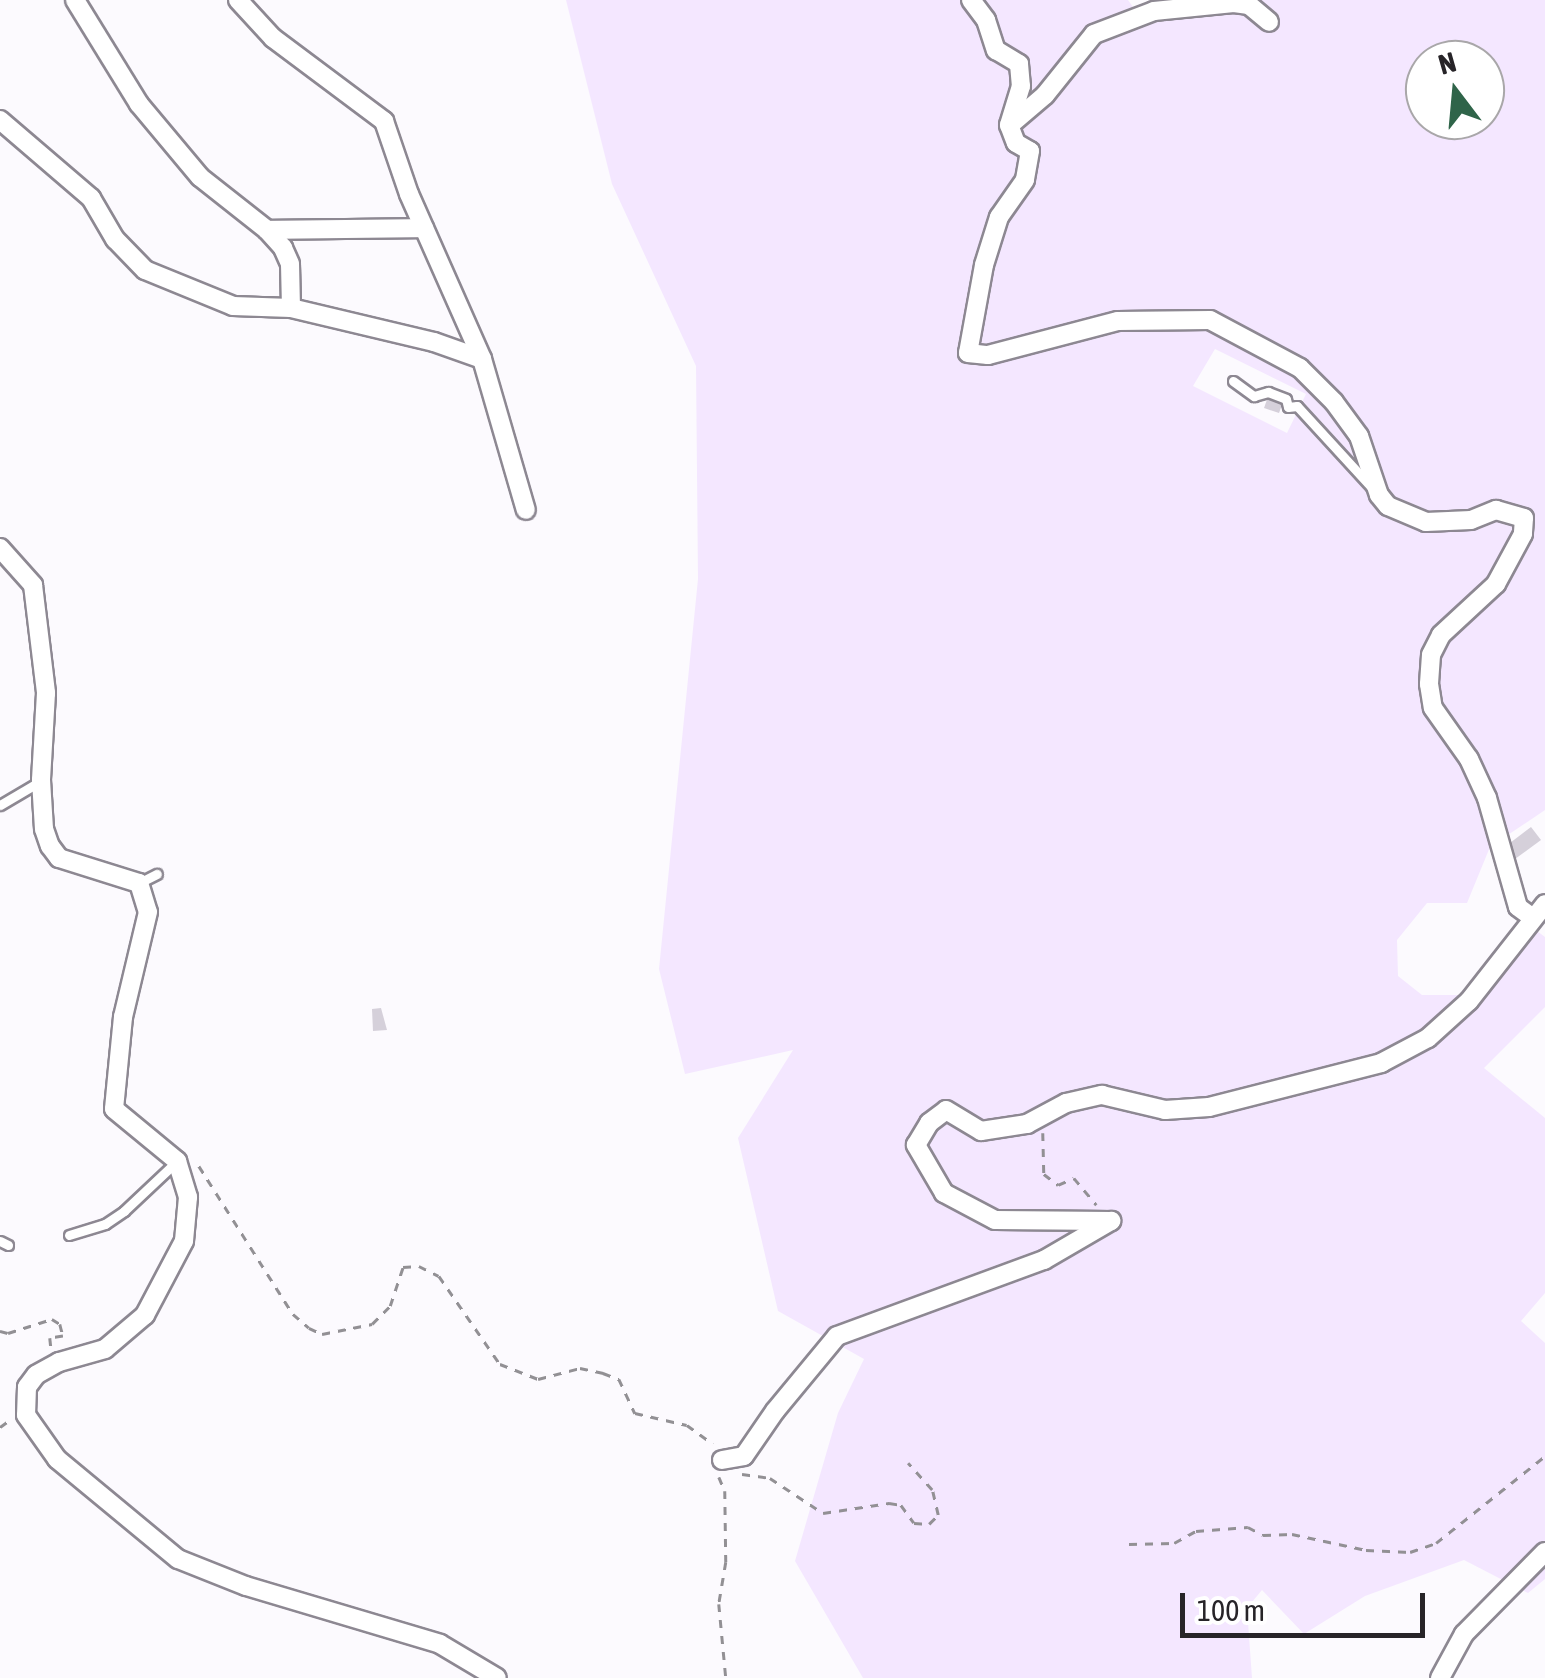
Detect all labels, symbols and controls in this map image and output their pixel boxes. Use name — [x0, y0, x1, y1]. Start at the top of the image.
north arrow — [1405, 40, 1505, 140]
text: N — [1435, 45, 1460, 81]
scale bar — [1185, 1573, 1430, 1635]
text: 100 m — [1197, 1593, 1265, 1627]

